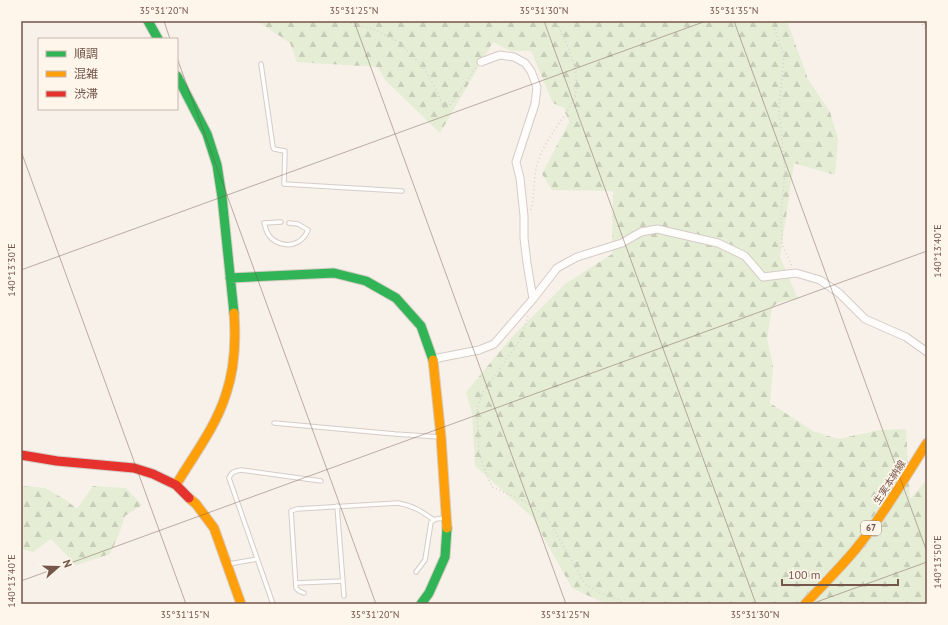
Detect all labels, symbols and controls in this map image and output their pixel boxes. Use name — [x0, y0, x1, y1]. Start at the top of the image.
text: 35°31'20"N — [139, 4, 189, 17]
text: 35°31'25"N — [329, 4, 379, 17]
text: 35°31'30"N — [519, 4, 569, 17]
text: 35°31'35"N — [709, 4, 759, 17]
legend — [38, 38, 178, 110]
text: 順調 — [74, 46, 98, 61]
text: 混雑 — [74, 66, 98, 81]
text: 渋滞 — [74, 86, 98, 101]
text: 140°13'40"E — [931, 224, 944, 278]
text: 140°13'30"E — [5, 243, 18, 297]
street label: 生実本納線 — [870, 458, 908, 507]
road number: 67 — [861, 521, 881, 535]
text: 140°13'50"E — [931, 535, 944, 589]
north arrow — [38, 547, 78, 587]
text: 140°13'40"E — [5, 554, 18, 608]
text: N — [60, 558, 75, 569]
scale bar — [782, 561, 898, 587]
text: 100 m — [788, 567, 821, 582]
text: 35°31'15"N — [160, 608, 210, 621]
text: 35°31'20"N — [350, 608, 400, 621]
text: 35°31'25"N — [540, 608, 590, 621]
text: 35°31'30"N — [730, 608, 780, 621]

